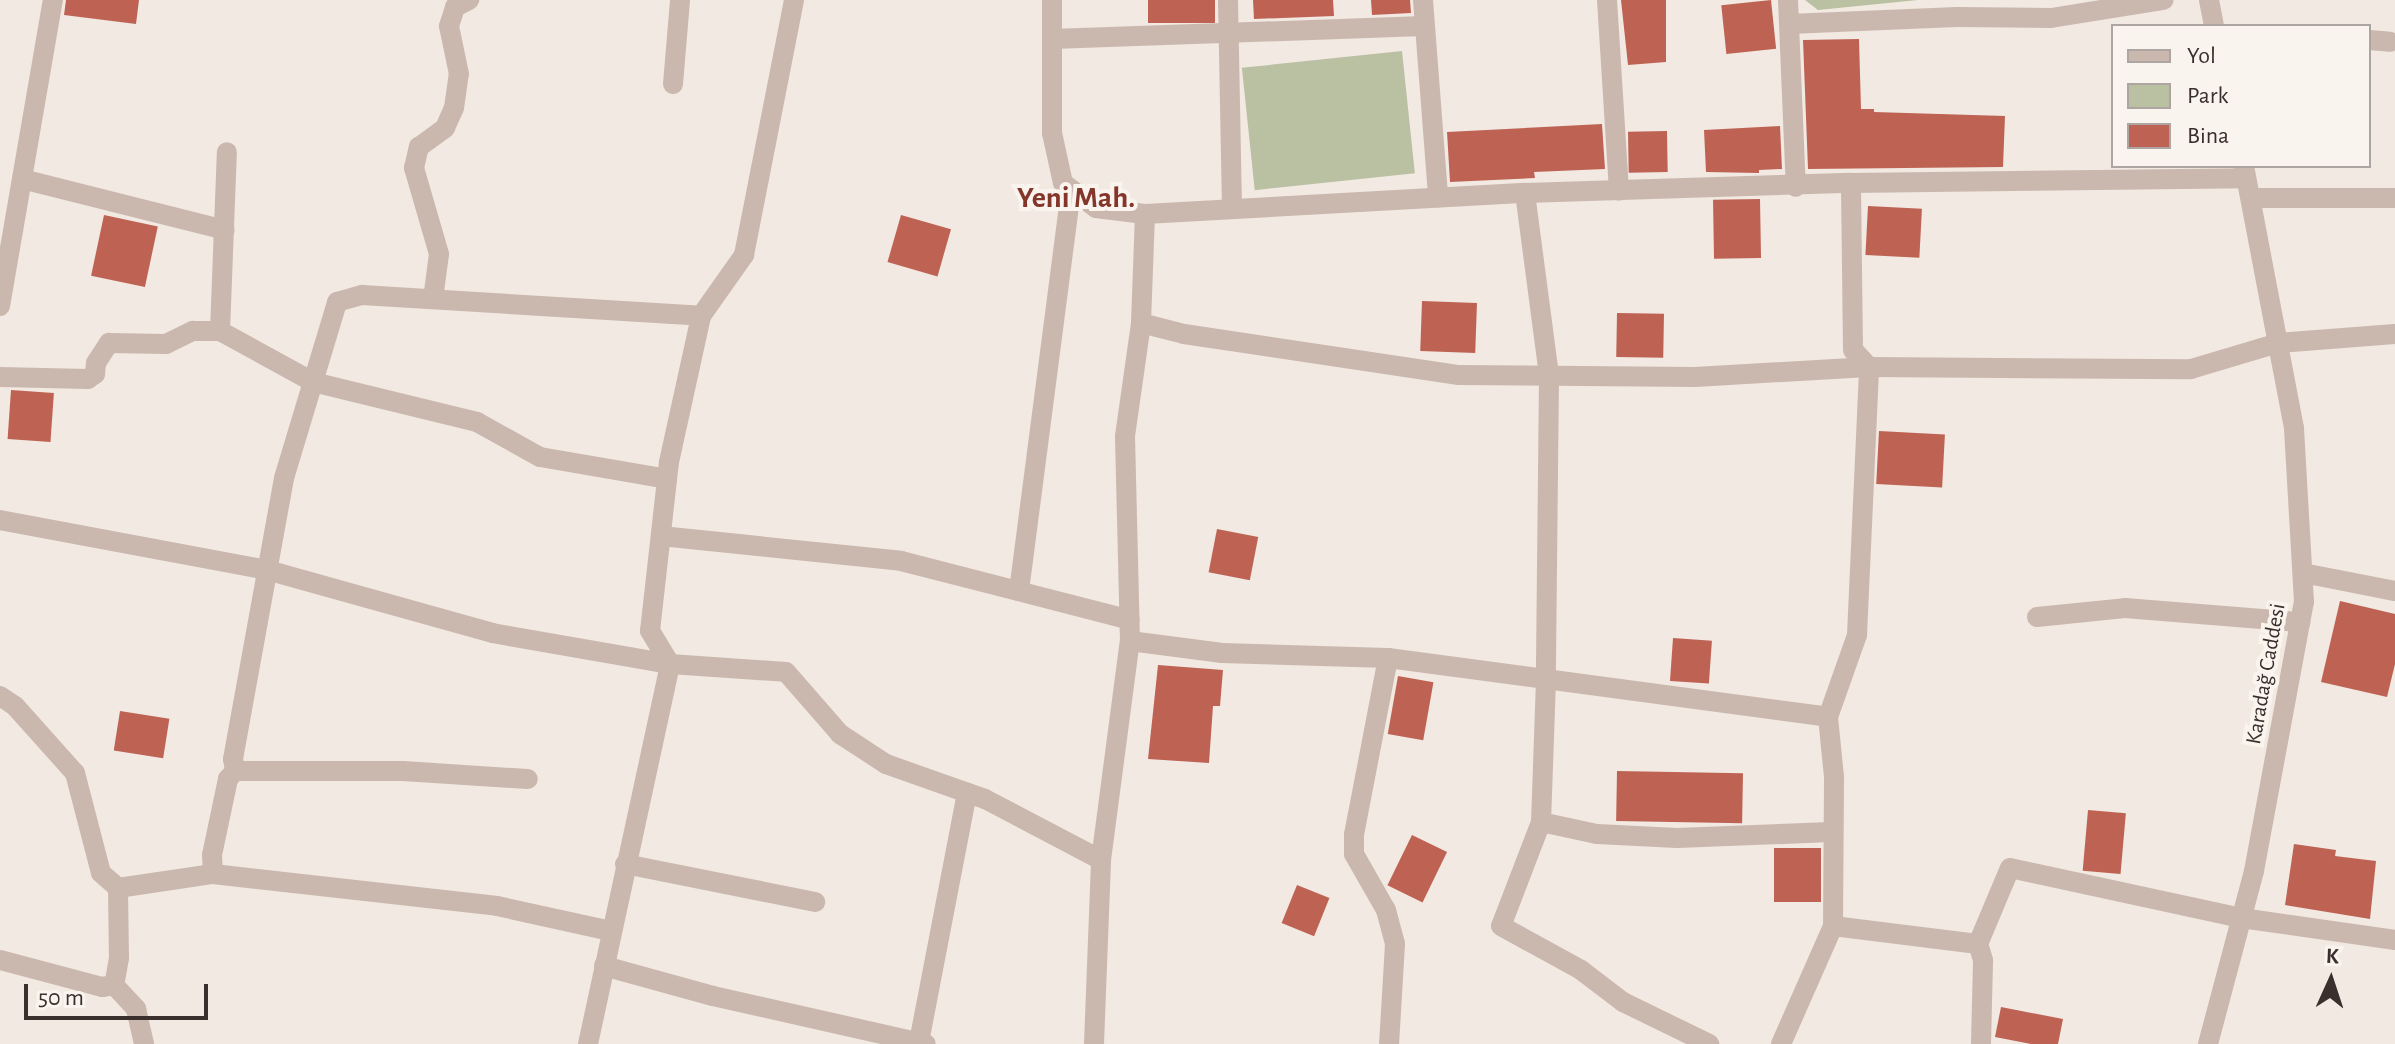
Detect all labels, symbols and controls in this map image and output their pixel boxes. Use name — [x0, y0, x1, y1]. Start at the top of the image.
legend — [2111, 24, 2371, 168]
text: Yol — [2187, 44, 2216, 68]
text: Park — [2187, 84, 2228, 108]
text: Bina — [2187, 124, 2229, 148]
district label: Yeni Mah. — [1017, 180, 1135, 216]
street label: Karadağ Caddesi — [2241, 601, 2291, 747]
north arrow — [2291, 940, 2371, 1020]
text: K — [2325, 945, 2339, 967]
scale bar — [28, 968, 212, 1018]
text: 50 m — [38, 986, 84, 1010]

